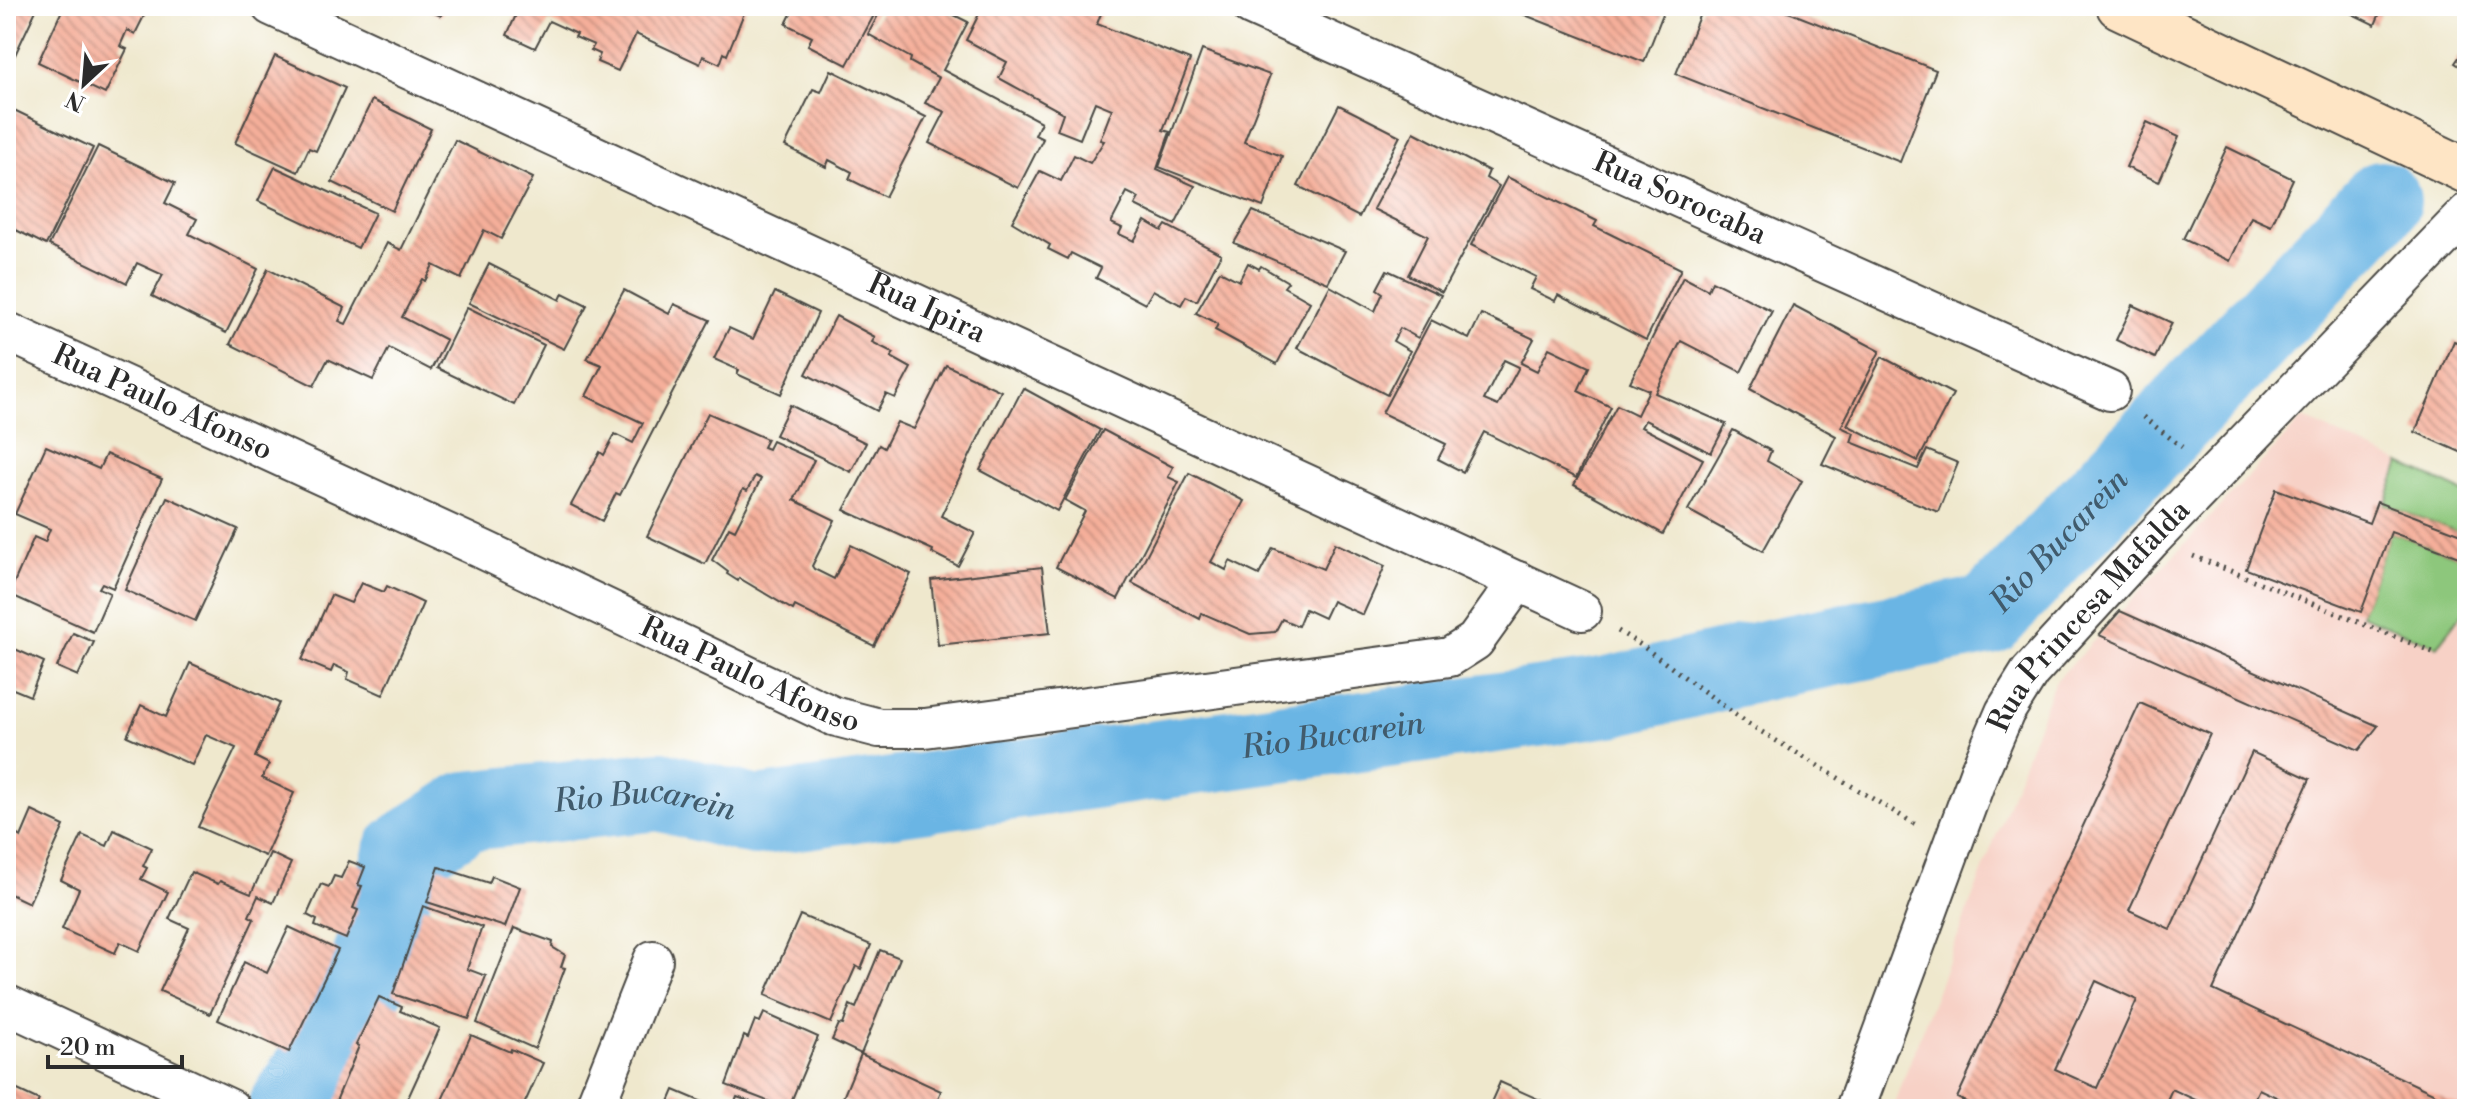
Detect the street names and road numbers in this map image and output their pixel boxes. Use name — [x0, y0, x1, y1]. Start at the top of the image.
street label: Rua Sorocaba — [1588, 143, 1773, 254]
street label: Rua Ipira — [861, 265, 992, 352]
street label: Rua Paulo Afonso — [46, 336, 279, 469]
street label: Rua Princesa Mafalda — [1980, 491, 2199, 738]
street label: Rua Paulo Afonso — [634, 608, 864, 741]

